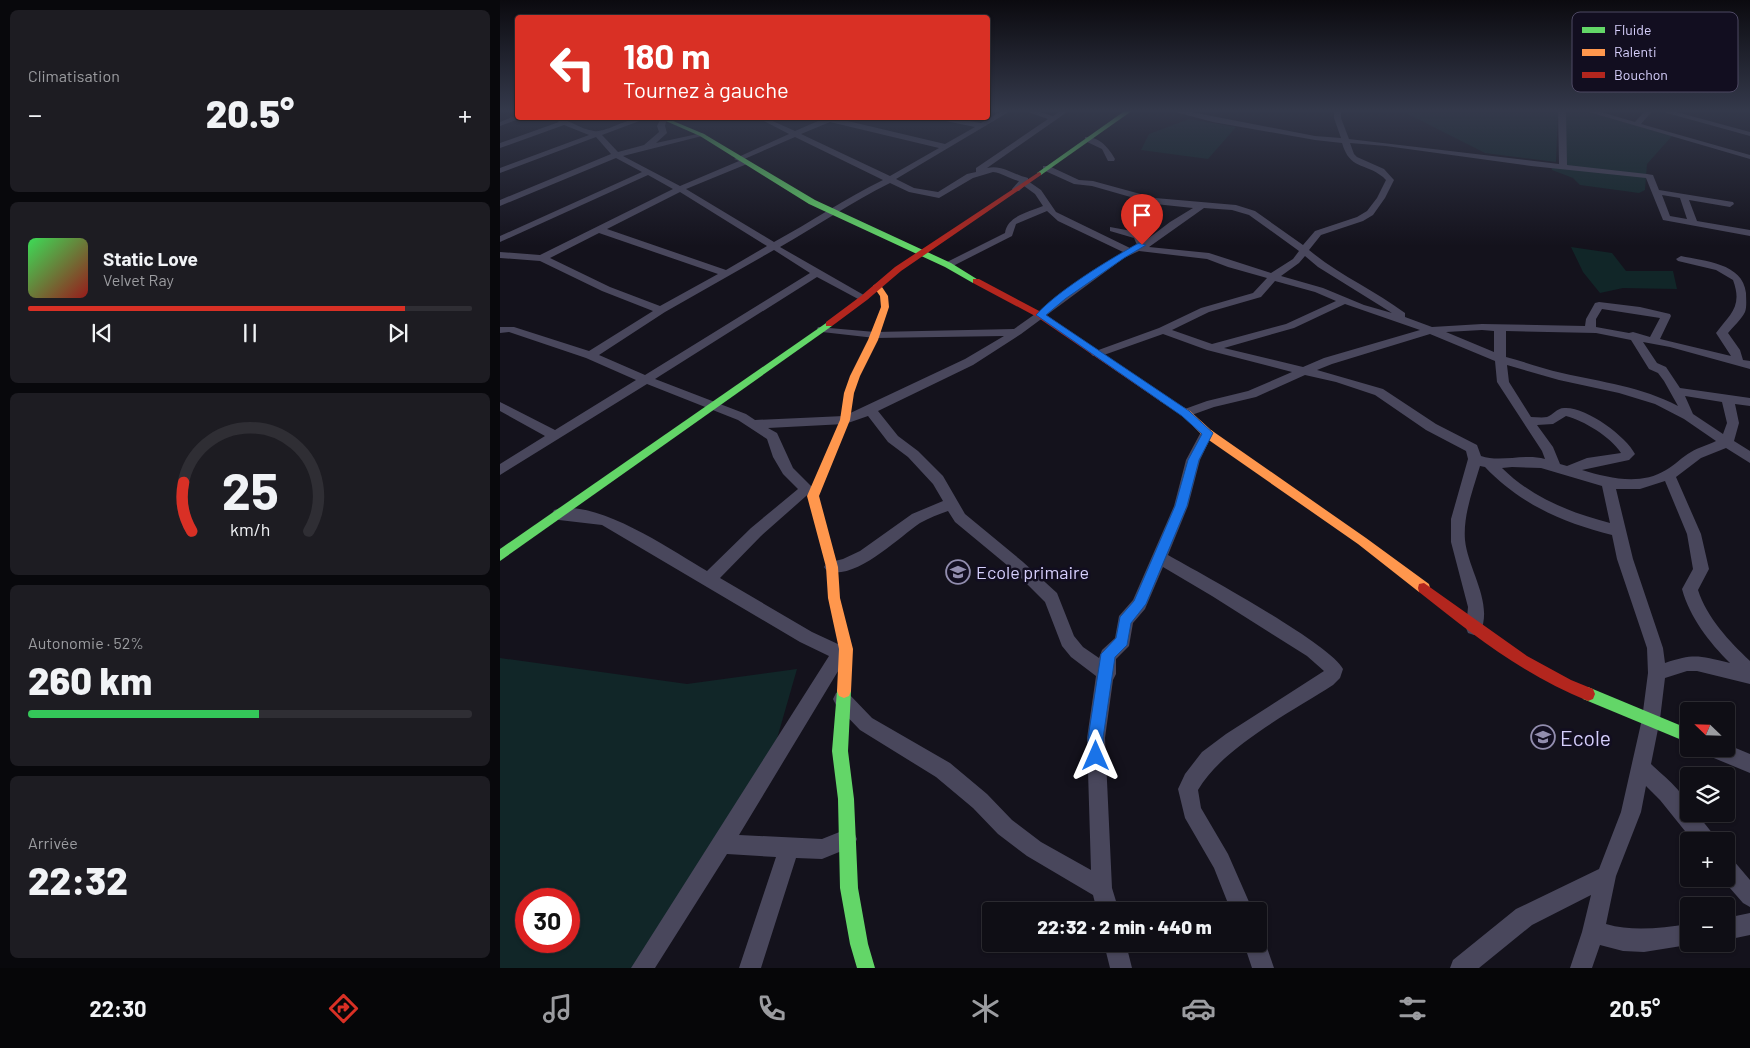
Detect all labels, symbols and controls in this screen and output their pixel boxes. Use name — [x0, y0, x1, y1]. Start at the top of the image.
legend — [1572, 12, 1738, 92]
text: Fluide — [1614, 21, 1651, 38]
text: 180 m — [623, 34, 711, 76]
icon: left — [540, 35, 605, 100]
text: Ralenti — [1614, 43, 1657, 60]
text: Climatisation — [28, 66, 120, 85]
text: Bouchon — [1614, 66, 1668, 83]
text: Tournez à gauche — [623, 76, 789, 102]
text: 20.5° — [206, 90, 294, 136]
text: − — [28, 97, 42, 131]
text: + — [458, 97, 472, 131]
pin — [1121, 194, 1163, 245]
icon: arrive — [1128, 201, 1156, 229]
text: Static Love — [103, 247, 198, 270]
text: Velvet Ray — [103, 270, 174, 289]
icon: previous — [88, 319, 116, 347]
icon: pause — [236, 319, 264, 347]
icon: next — [384, 319, 412, 347]
text: 25 — [221, 458, 279, 520]
text: km/h — [230, 518, 270, 540]
school or university icon: Ecole primaire — [945, 559, 971, 585]
place label: Ecole primaire — [976, 561, 1089, 583]
text: Autonomie · 52% — [28, 633, 144, 652]
text: 260 km — [28, 657, 152, 703]
north arrow — [1680, 702, 1735, 758]
map controls — [1680, 702, 1735, 952]
school or university icon: Ecole — [1530, 724, 1556, 750]
place label: Ecole — [1560, 725, 1611, 750]
position arrow — [1069, 729, 1121, 781]
button: layers — [1680, 767, 1735, 822]
button: + — [1680, 832, 1735, 887]
text: Arrivée — [28, 833, 78, 852]
text: 22:32 — [28, 857, 128, 903]
speed limit sign: 30 — [515, 888, 580, 953]
button: − — [1680, 897, 1735, 952]
text: 22:32 · 2 min · 440 m — [1037, 915, 1212, 938]
icon: directions — [326, 991, 361, 1026]
icon: music — [540, 991, 575, 1026]
icon: phone — [754, 991, 789, 1026]
icon: climate — [968, 991, 1003, 1026]
icon: car — [1181, 991, 1216, 1026]
icon: filters — [1395, 991, 1430, 1026]
text: 22:30 — [89, 995, 147, 1021]
text: 20.5° — [1609, 995, 1660, 1021]

